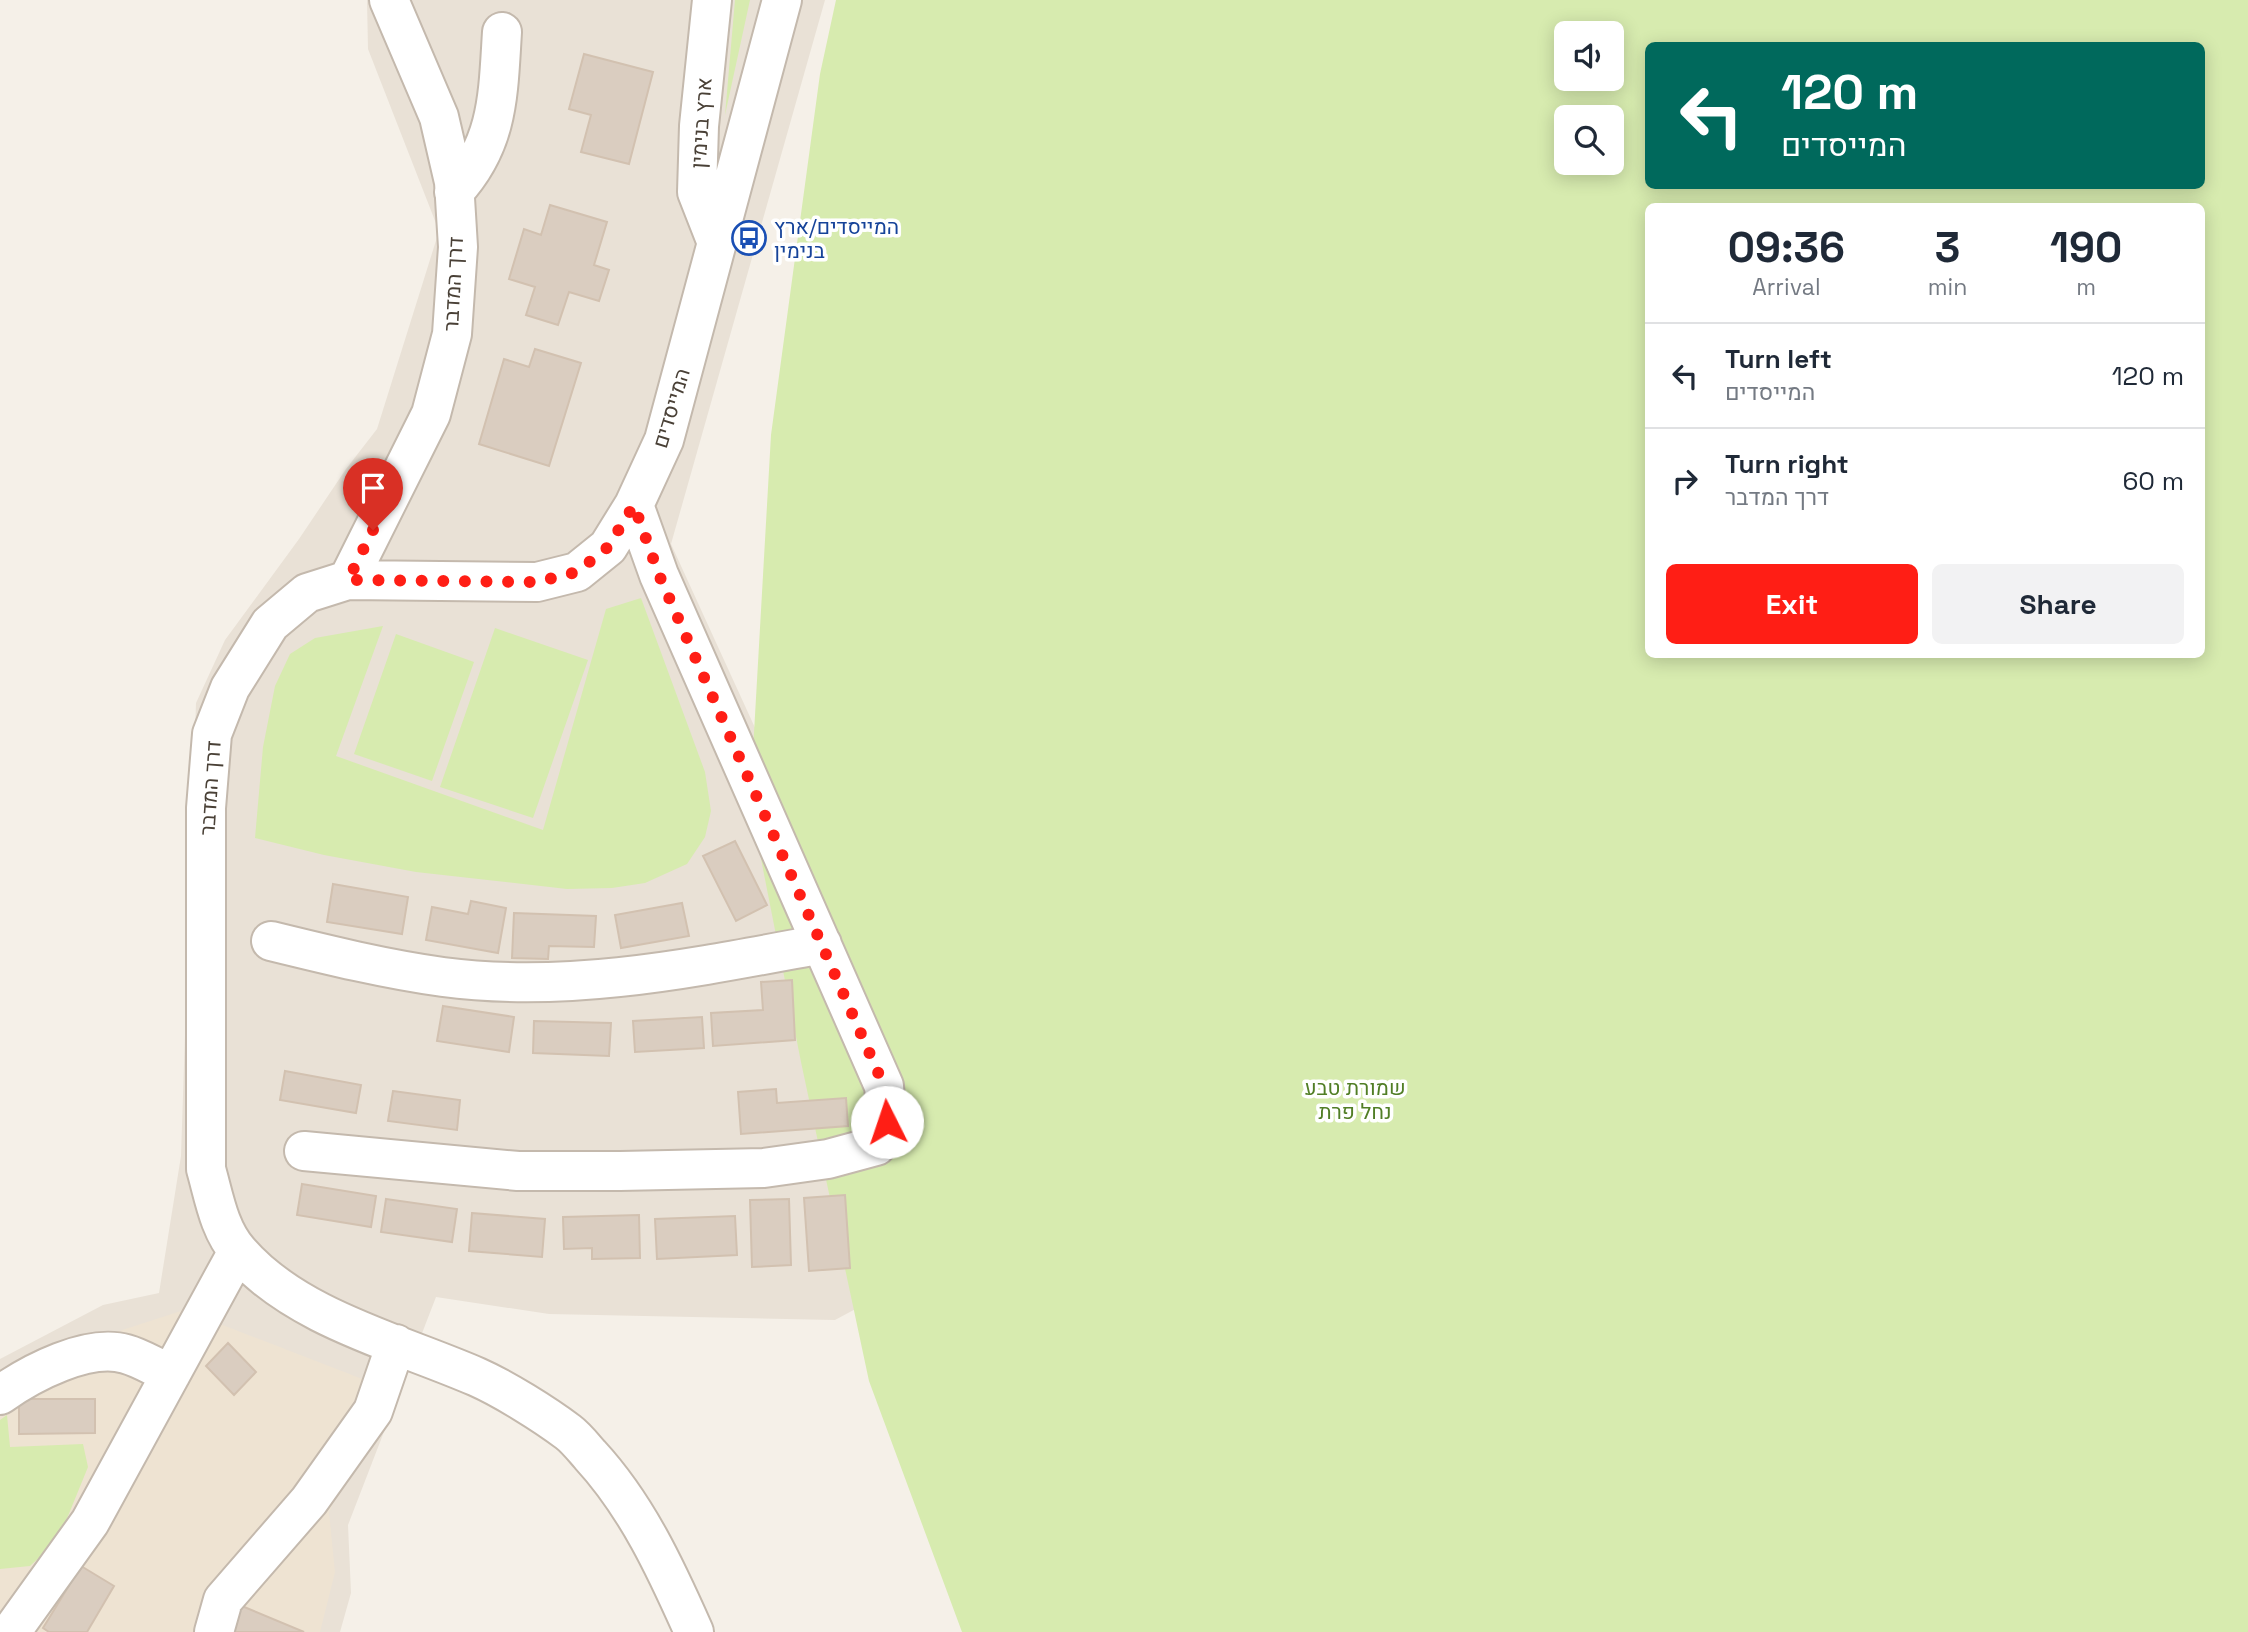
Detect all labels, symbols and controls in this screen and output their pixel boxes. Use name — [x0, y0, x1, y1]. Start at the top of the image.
map controls — [1554, 21, 1624, 175]
button: sound — [1554, 21, 1624, 91]
text: 120 m — [1781, 61, 1918, 123]
icon: left — [1666, 70, 1757, 161]
street label: ארץ בנימין — [684, 77, 718, 169]
button: search — [1554, 105, 1624, 175]
text: המייסדים — [1781, 125, 1906, 165]
place label: המייסדים/ארץ בנימין — [774, 213, 899, 264]
bus stop icon: המייסדים/ארץ בנימין — [730, 219, 768, 257]
text: 09:36 — [1728, 221, 1845, 274]
text: 3 — [1935, 221, 1960, 274]
text: 190 — [2050, 221, 2122, 274]
street label: דרך המדבר — [437, 236, 469, 332]
text: Arrival — [1752, 272, 1821, 302]
text: min — [1928, 272, 1967, 302]
text: m — [2076, 272, 2096, 302]
text: Turn left — [1725, 342, 1832, 376]
icon: left — [1666, 357, 1704, 395]
text: 120 m — [2112, 359, 2184, 393]
street label: המייסדים — [646, 365, 696, 451]
text: המייסדים — [1725, 377, 1815, 407]
text: Turn right — [1725, 447, 1849, 481]
pin — [343, 458, 403, 530]
icon: right — [1666, 462, 1704, 500]
text: 60 m — [2122, 464, 2184, 498]
icon: arrive — [354, 469, 392, 507]
text: דרך המדבר — [1725, 482, 1829, 512]
button: Exit — [1666, 564, 1918, 644]
button: Share — [1932, 564, 2184, 644]
street label: דרך המדבר — [193, 740, 227, 836]
park label: שמורת טבע נחל פרת — [1304, 1074, 1406, 1125]
position arrow — [850, 1085, 924, 1159]

